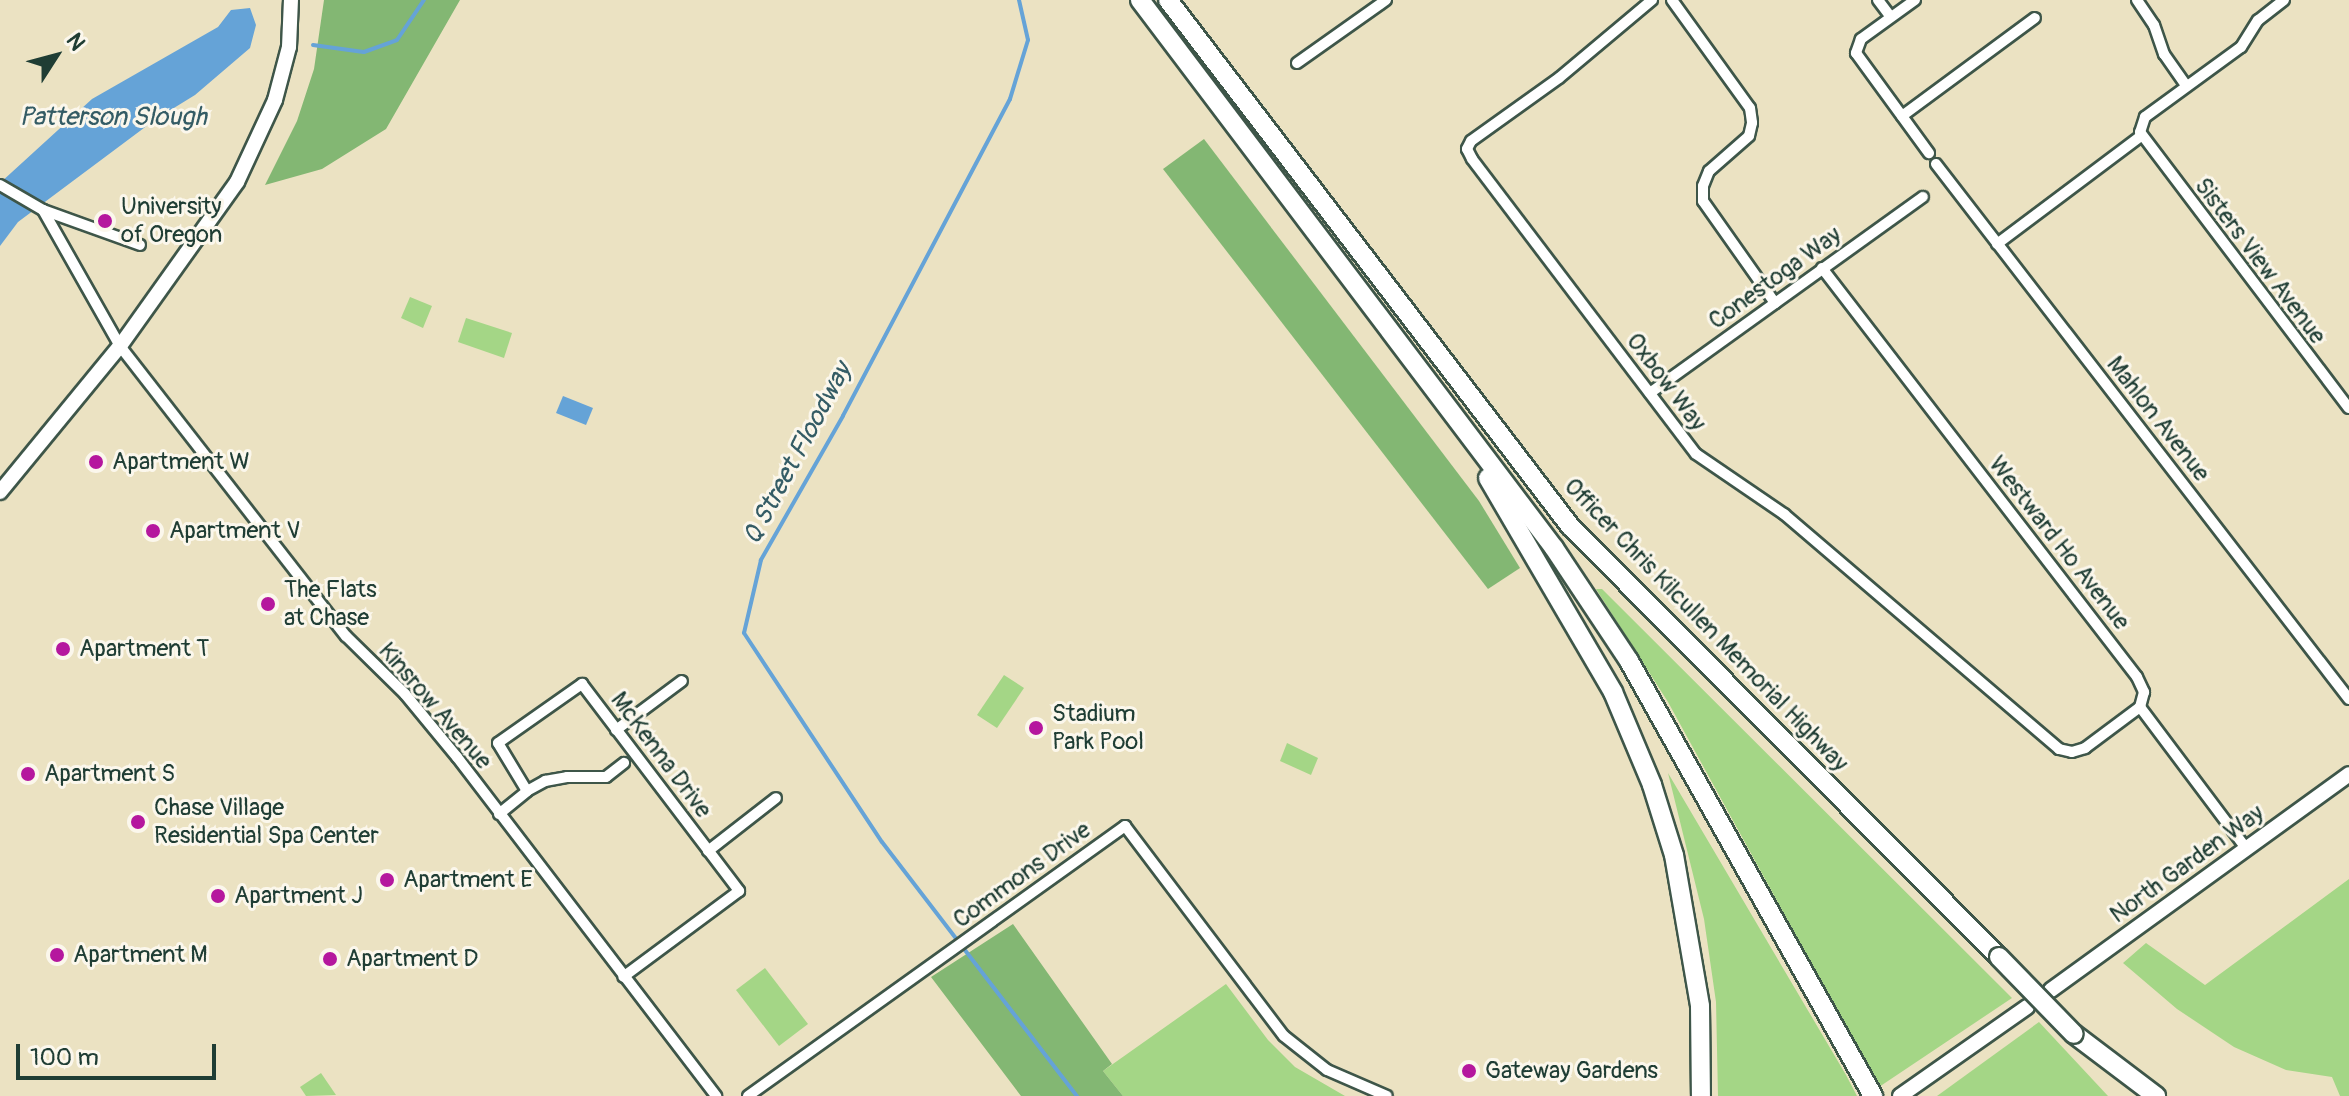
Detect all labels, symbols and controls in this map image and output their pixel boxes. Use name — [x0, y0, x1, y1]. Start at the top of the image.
north arrow — [16, 16, 96, 96]
text: N — [60, 28, 91, 56]
water label: Patterson Slough — [19, 102, 207, 134]
street label: Sisters View Avenue — [2188, 172, 2332, 350]
place label: University of Oregon — [121, 193, 222, 249]
marker: University of Oregon — [96, 212, 114, 230]
street label: Conestoga Way — [1703, 220, 1847, 336]
street label: Oxbow Way — [1620, 327, 1712, 437]
street label: Mahlon Avenue — [2100, 351, 2216, 487]
water label: Q Street Floodway — [737, 358, 859, 550]
place label: Apartment W — [112, 448, 250, 476]
street label: Westward Ho Avenue — [1982, 451, 2136, 635]
marker: Apartment W — [87, 453, 105, 471]
street label: Officer Chris Kilcullen Memorial Highway — [1558, 472, 1854, 778]
place label: Apartment V — [169, 517, 301, 545]
marker: Apartment V — [144, 522, 162, 540]
place label: The Flats at Chase — [284, 576, 377, 632]
marker: The Flats at Chase — [259, 595, 277, 613]
place label: Apartment T — [79, 635, 210, 663]
street label: Kinsrow Avenue — [372, 637, 498, 775]
marker: Apartment T — [54, 640, 72, 658]
street label: McKenna Drive — [604, 686, 718, 824]
place label: Stadium Park Pool — [1052, 700, 1144, 756]
marker: Stadium Park Pool — [1027, 719, 1045, 737]
place label: Apartment S — [44, 760, 175, 788]
marker: Apartment S — [19, 765, 37, 783]
place label: Chase Village Residential Spa Center — [154, 794, 379, 850]
street label: North Garden Way — [2105, 799, 2269, 929]
marker: Chase Village Residential Spa Center — [129, 813, 147, 831]
street label: Commons Drive — [948, 816, 1096, 934]
place label: Apartment E — [403, 866, 533, 894]
marker: Apartment E — [378, 871, 396, 889]
place label: Apartment J — [234, 882, 363, 910]
marker: Apartment J — [209, 887, 227, 905]
place label: Apartment M — [73, 941, 207, 969]
place label: Apartment D — [346, 945, 478, 973]
marker: Apartment M — [48, 946, 66, 964]
marker: Apartment D — [321, 950, 339, 968]
scale bar — [20, 1028, 220, 1078]
text: 100 m — [30, 1043, 99, 1072]
place label: Gateway Gardens — [1485, 1057, 1658, 1085]
marker: Gateway Gardens — [1460, 1062, 1478, 1080]

